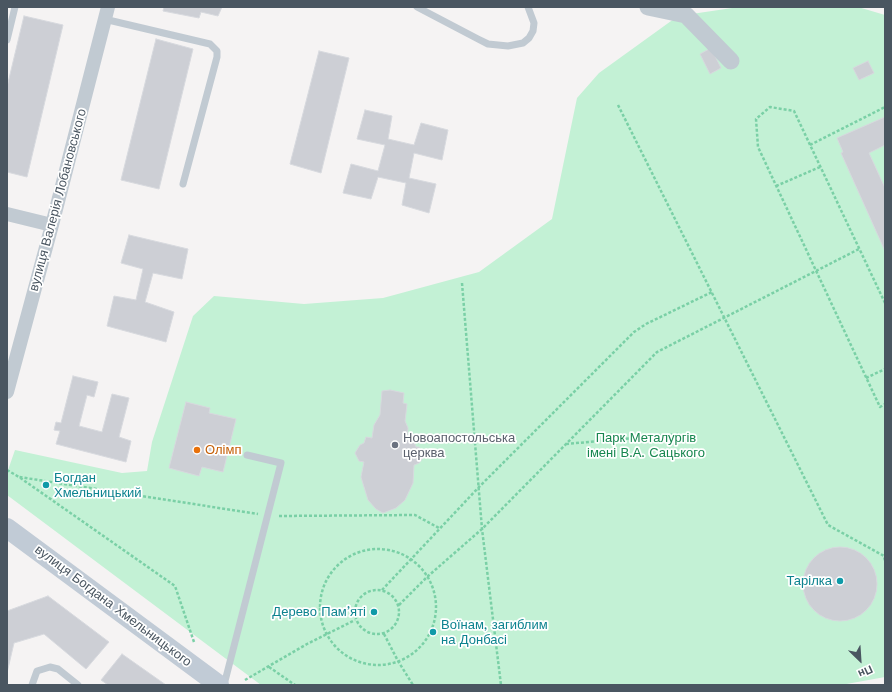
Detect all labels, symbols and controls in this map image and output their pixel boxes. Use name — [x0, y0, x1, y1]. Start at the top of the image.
street label: вулиця Валерія Лобановського — [26, 107, 90, 293]
place label: Новоапостольська церква — [403, 430, 515, 461]
park label: Парк Металургів імені В.А. Сацького — [587, 430, 705, 461]
marker: Новоапостольська церква — [390, 440, 400, 450]
place label: Олімп — [205, 442, 241, 458]
marker: Олімп — [192, 445, 202, 455]
place label: Богдан Хмельницький — [54, 470, 142, 501]
marker: Богдан Хмельницький — [41, 480, 51, 490]
street label: вулиця Богдана Хмельницького — [31, 542, 195, 670]
place label: Тарілка — [787, 573, 832, 589]
marker: Тарілка — [835, 576, 845, 586]
place label: Дерево Пам’яті — [272, 604, 366, 620]
marker: Дерево Пам’яті — [369, 607, 379, 617]
place label: Воїнам, загиблим на Донбасі — [441, 617, 548, 648]
marker: Воїнам, загиблим на Донбасі — [428, 627, 438, 637]
north arrow — [840, 640, 880, 680]
text: Пн — [856, 662, 875, 680]

